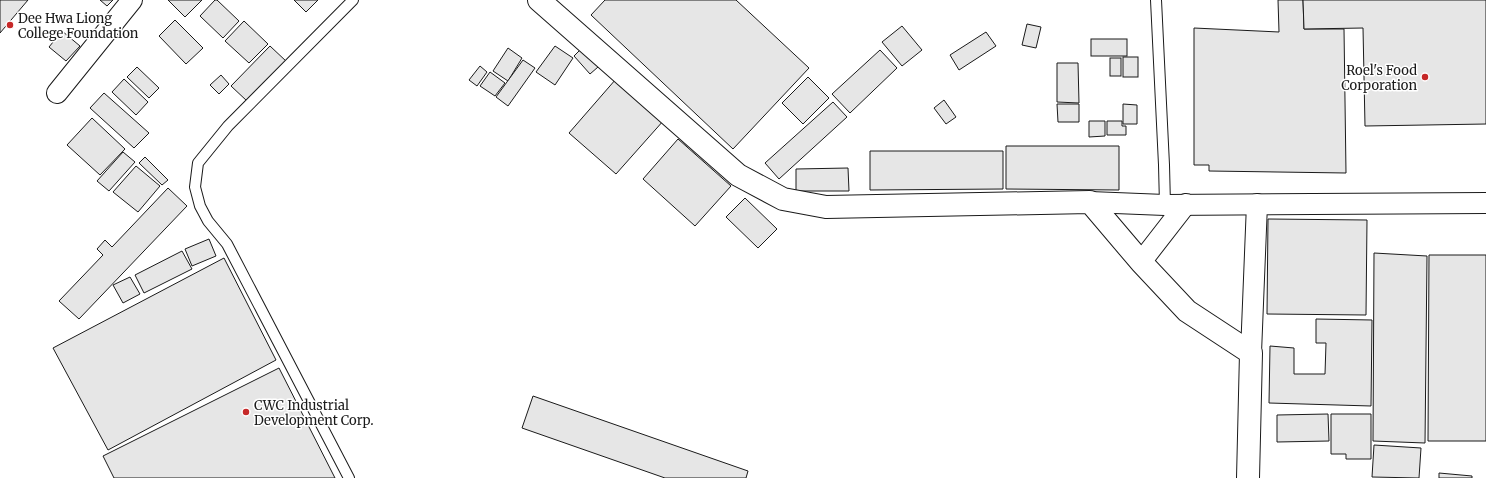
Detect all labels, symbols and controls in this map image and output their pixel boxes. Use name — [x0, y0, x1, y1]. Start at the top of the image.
place label: Dee Hwa Liong College Foundation — [18, 10, 139, 42]
marker: Dee Hwa Liong College Foundation — [5, 20, 15, 30]
place label: Roel's Food Corporation — [1341, 62, 1417, 94]
marker: Roel's Food Corporation — [1420, 72, 1430, 82]
place label: CWC Industrial Development Corp. — [254, 397, 373, 429]
marker: CWC Industrial Development Corp. — [241, 407, 251, 417]

